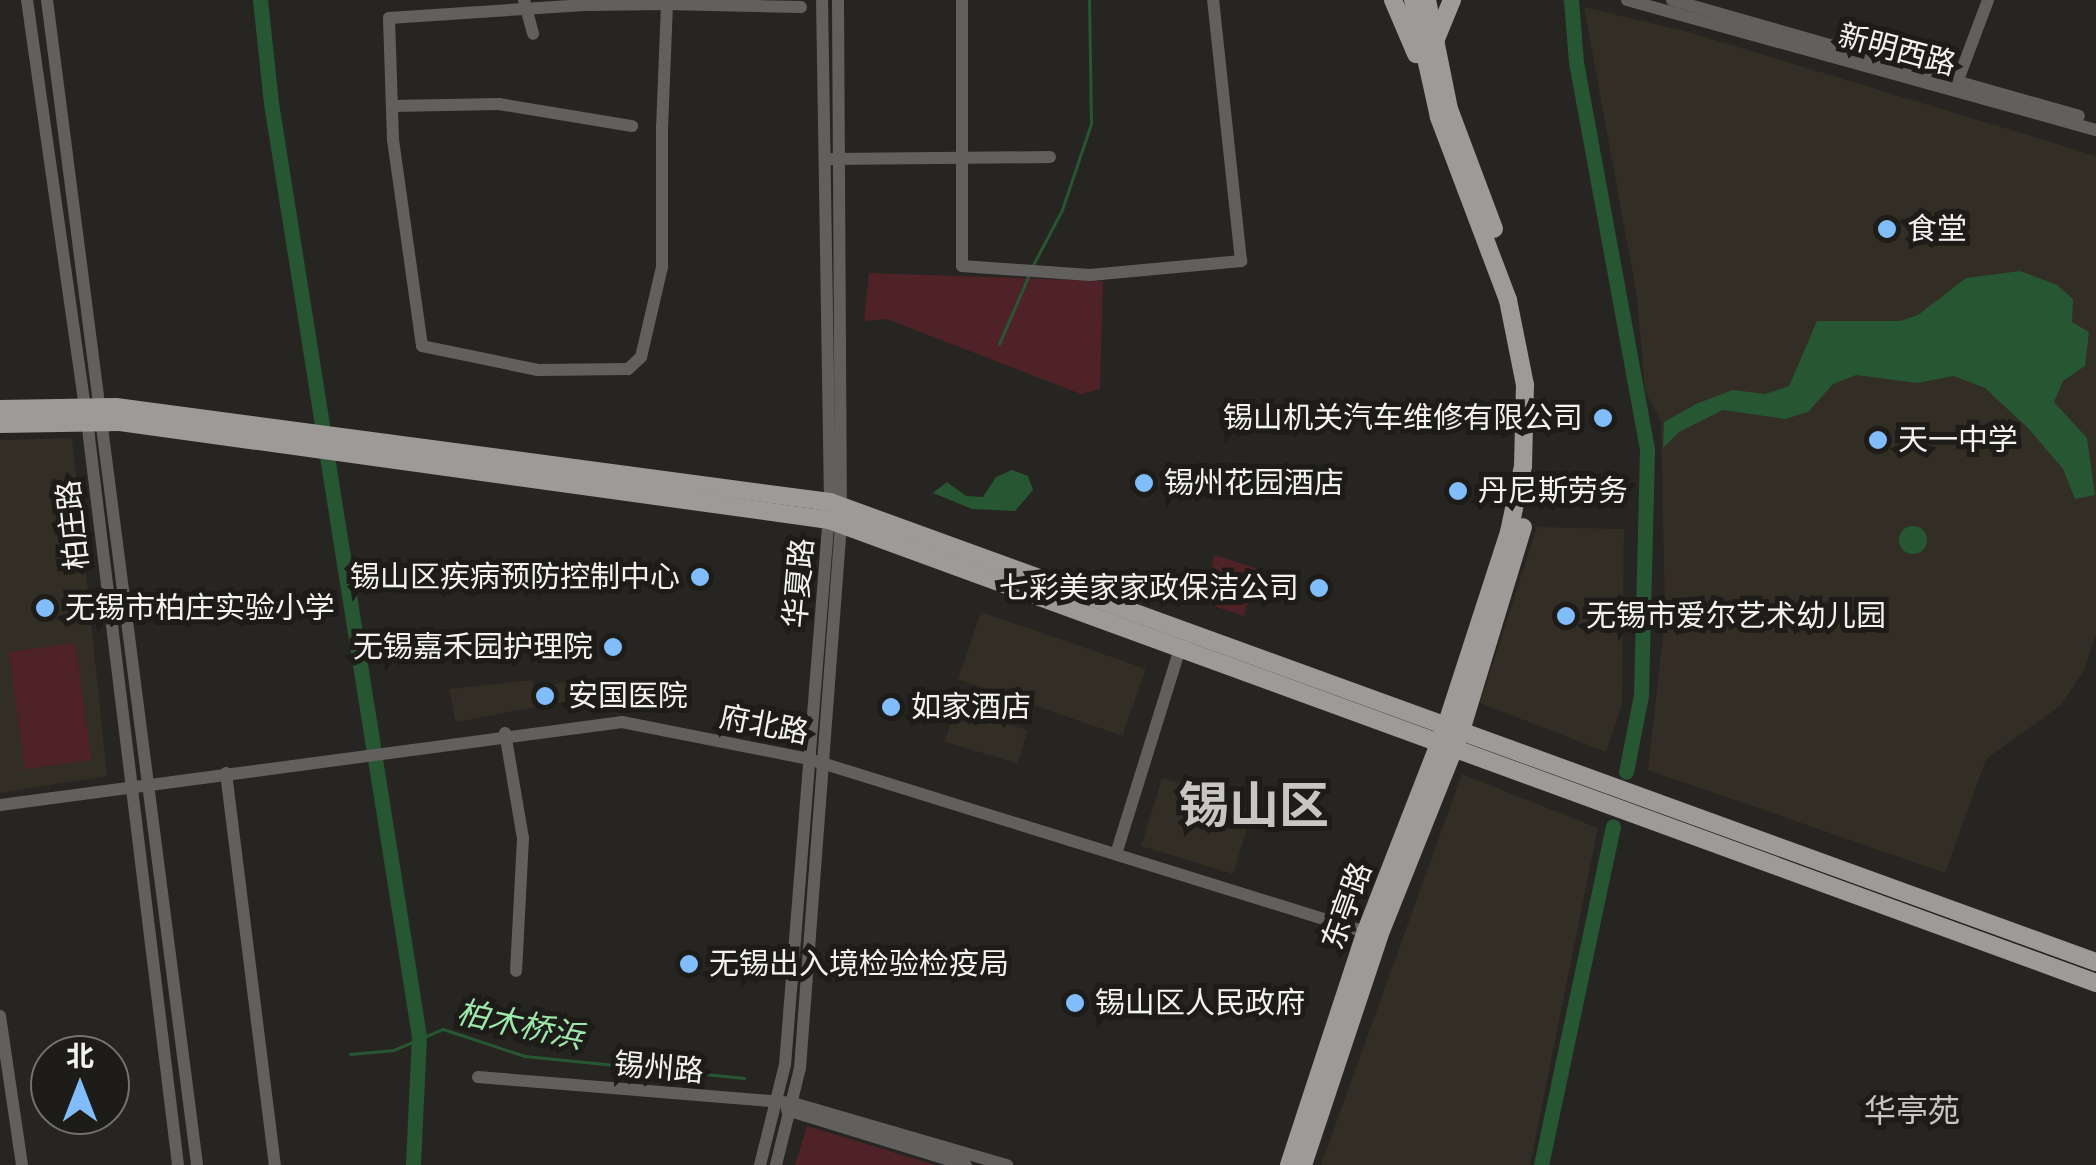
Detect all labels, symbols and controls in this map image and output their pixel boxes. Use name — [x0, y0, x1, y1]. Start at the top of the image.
street label: 新明西路 — [1834, 17, 1960, 83]
place label: 食堂 — [1907, 211, 1967, 247]
marker: 食堂 — [1876, 218, 1898, 240]
place label: 锡山机关汽车维修有限公司 — [1223, 400, 1583, 436]
marker: 锡山机关汽车维修有限公司 — [1592, 407, 1614, 429]
place label: 天一中学 — [1898, 422, 2018, 458]
marker: 天一中学 — [1867, 429, 1889, 451]
place label: 锡州花园酒店 — [1164, 465, 1344, 501]
marker: 锡州花园酒店 — [1133, 472, 1155, 494]
place label: 丹尼斯劳务 — [1478, 473, 1628, 509]
street label: 柏庄路 — [50, 478, 96, 572]
marker: 丹尼斯劳务 — [1447, 480, 1469, 502]
street label: 华夏路 — [777, 537, 821, 629]
place label: 锡山区疾病预防控制中心 — [350, 559, 680, 595]
marker: 锡山区疾病预防控制中心 — [689, 566, 711, 588]
place label: 七彩美家家政保洁公司 — [999, 570, 1299, 606]
marker: 七彩美家家政保洁公司 — [1308, 577, 1330, 599]
place label: 无锡市柏庄实验小学 — [65, 590, 335, 626]
marker: 无锡市柏庄实验小学 — [34, 597, 56, 619]
place label: 无锡市爱尔艺术幼儿园 — [1586, 598, 1886, 634]
marker: 无锡市爱尔艺术幼儿园 — [1555, 605, 1577, 627]
place label: 无锡嘉禾园护理院 — [353, 629, 593, 665]
marker: 无锡嘉禾园护理院 — [602, 636, 624, 658]
place label: 安国医院 — [568, 678, 688, 714]
marker: 安国医院 — [532, 683, 558, 709]
place label: 如家酒店 — [911, 689, 1031, 725]
marker: 如家酒店 — [880, 696, 902, 718]
street label: 府北路 — [716, 699, 812, 751]
district label: 锡山区 — [1179, 777, 1329, 837]
street label: 东亭路 — [1315, 858, 1379, 954]
place label: 无锡出入境检验检疫局 — [709, 946, 1009, 982]
marker: 无锡出入境检验检疫局 — [678, 953, 700, 975]
place label: 锡山区人民政府 — [1095, 985, 1305, 1021]
marker: 锡山区人民政府 — [1064, 992, 1086, 1014]
water label: 柏木桥浜 — [453, 993, 587, 1057]
north arrow — [30, 1035, 130, 1135]
text: 北 — [66, 1040, 94, 1073]
street label: 锡州路 — [613, 1046, 705, 1090]
district label: 华亭苑 — [1864, 1092, 1960, 1130]

